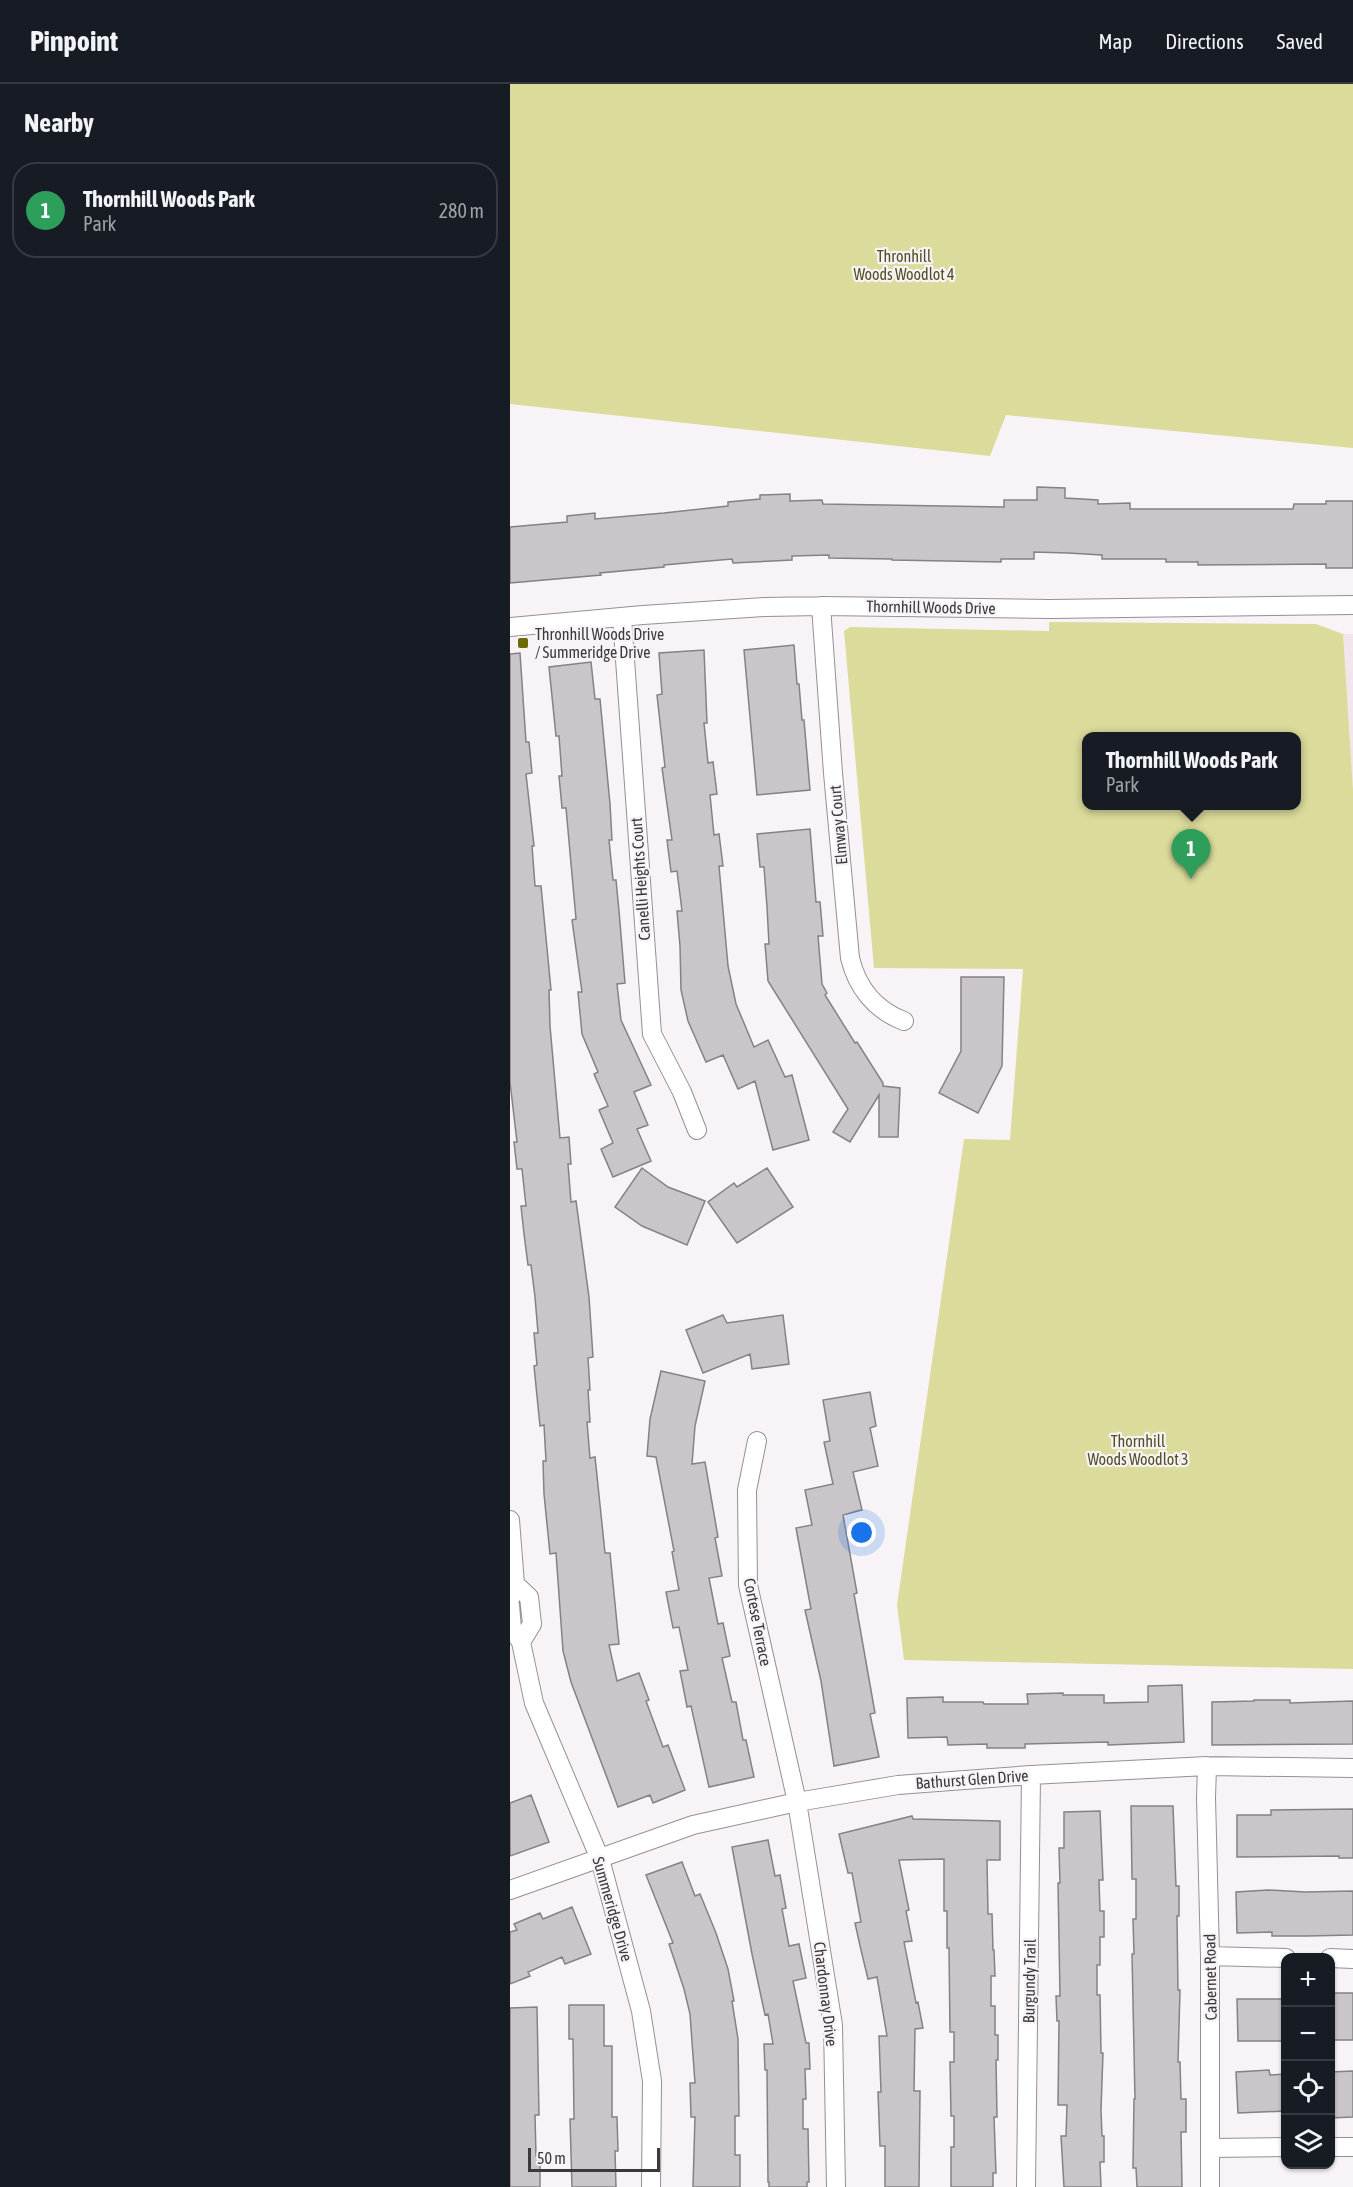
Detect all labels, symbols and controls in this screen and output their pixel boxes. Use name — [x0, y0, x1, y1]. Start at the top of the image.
text: Pinpoint — [30, 25, 118, 57]
text: Map — [1098, 29, 1132, 53]
text: Directions — [1165, 29, 1244, 53]
text: Saved — [1277, 29, 1323, 53]
text: Nearby — [24, 108, 94, 138]
text: Thornhill Woods Park — [83, 186, 255, 212]
text: 1 — [41, 199, 50, 222]
text: 280 m — [439, 199, 484, 222]
text: Park — [83, 212, 116, 235]
park label: Thronhill Woods Woodlot 4 — [853, 247, 955, 283]
street label: Thornhill Woods Drive — [866, 597, 996, 617]
place label: Thronhill Woods Drive / Summeridge Drive — [535, 625, 664, 662]
marker: Thronhill Woods Drive / Summeridge Drive — [516, 636, 530, 650]
popup — [1082, 732, 1301, 810]
text: Thornhill Woods Park — [1106, 747, 1277, 773]
text: Park — [1106, 773, 1139, 796]
street label: Elmway Court — [826, 784, 851, 866]
street label: Canelli Heights Court — [627, 817, 654, 941]
pin: 1 — [1172, 830, 1210, 879]
park label: Thornhill Woods Woodlot 3 — [1087, 1432, 1189, 1468]
your location — [847, 1518, 876, 1547]
street label: Cortese Terrace — [741, 1577, 775, 1667]
street label: Bathurst Glen Drive — [915, 1766, 1029, 1792]
street label: Summeridge Drive — [589, 1855, 637, 1964]
street label: Cabernet Road — [1200, 1934, 1220, 2020]
street label: Burgundy Trail — [1019, 1938, 1040, 2023]
street label: Chardonnay Drive — [810, 1941, 841, 2047]
map controls — [1281, 1953, 1335, 2169]
button: + — [1281, 1953, 1335, 2007]
button: − — [1281, 2007, 1335, 2061]
button: locate — [1281, 2061, 1335, 2115]
button: layers — [1281, 2115, 1335, 2169]
scale bar — [528, 2145, 660, 2172]
text: 50 m — [537, 2149, 566, 2167]

